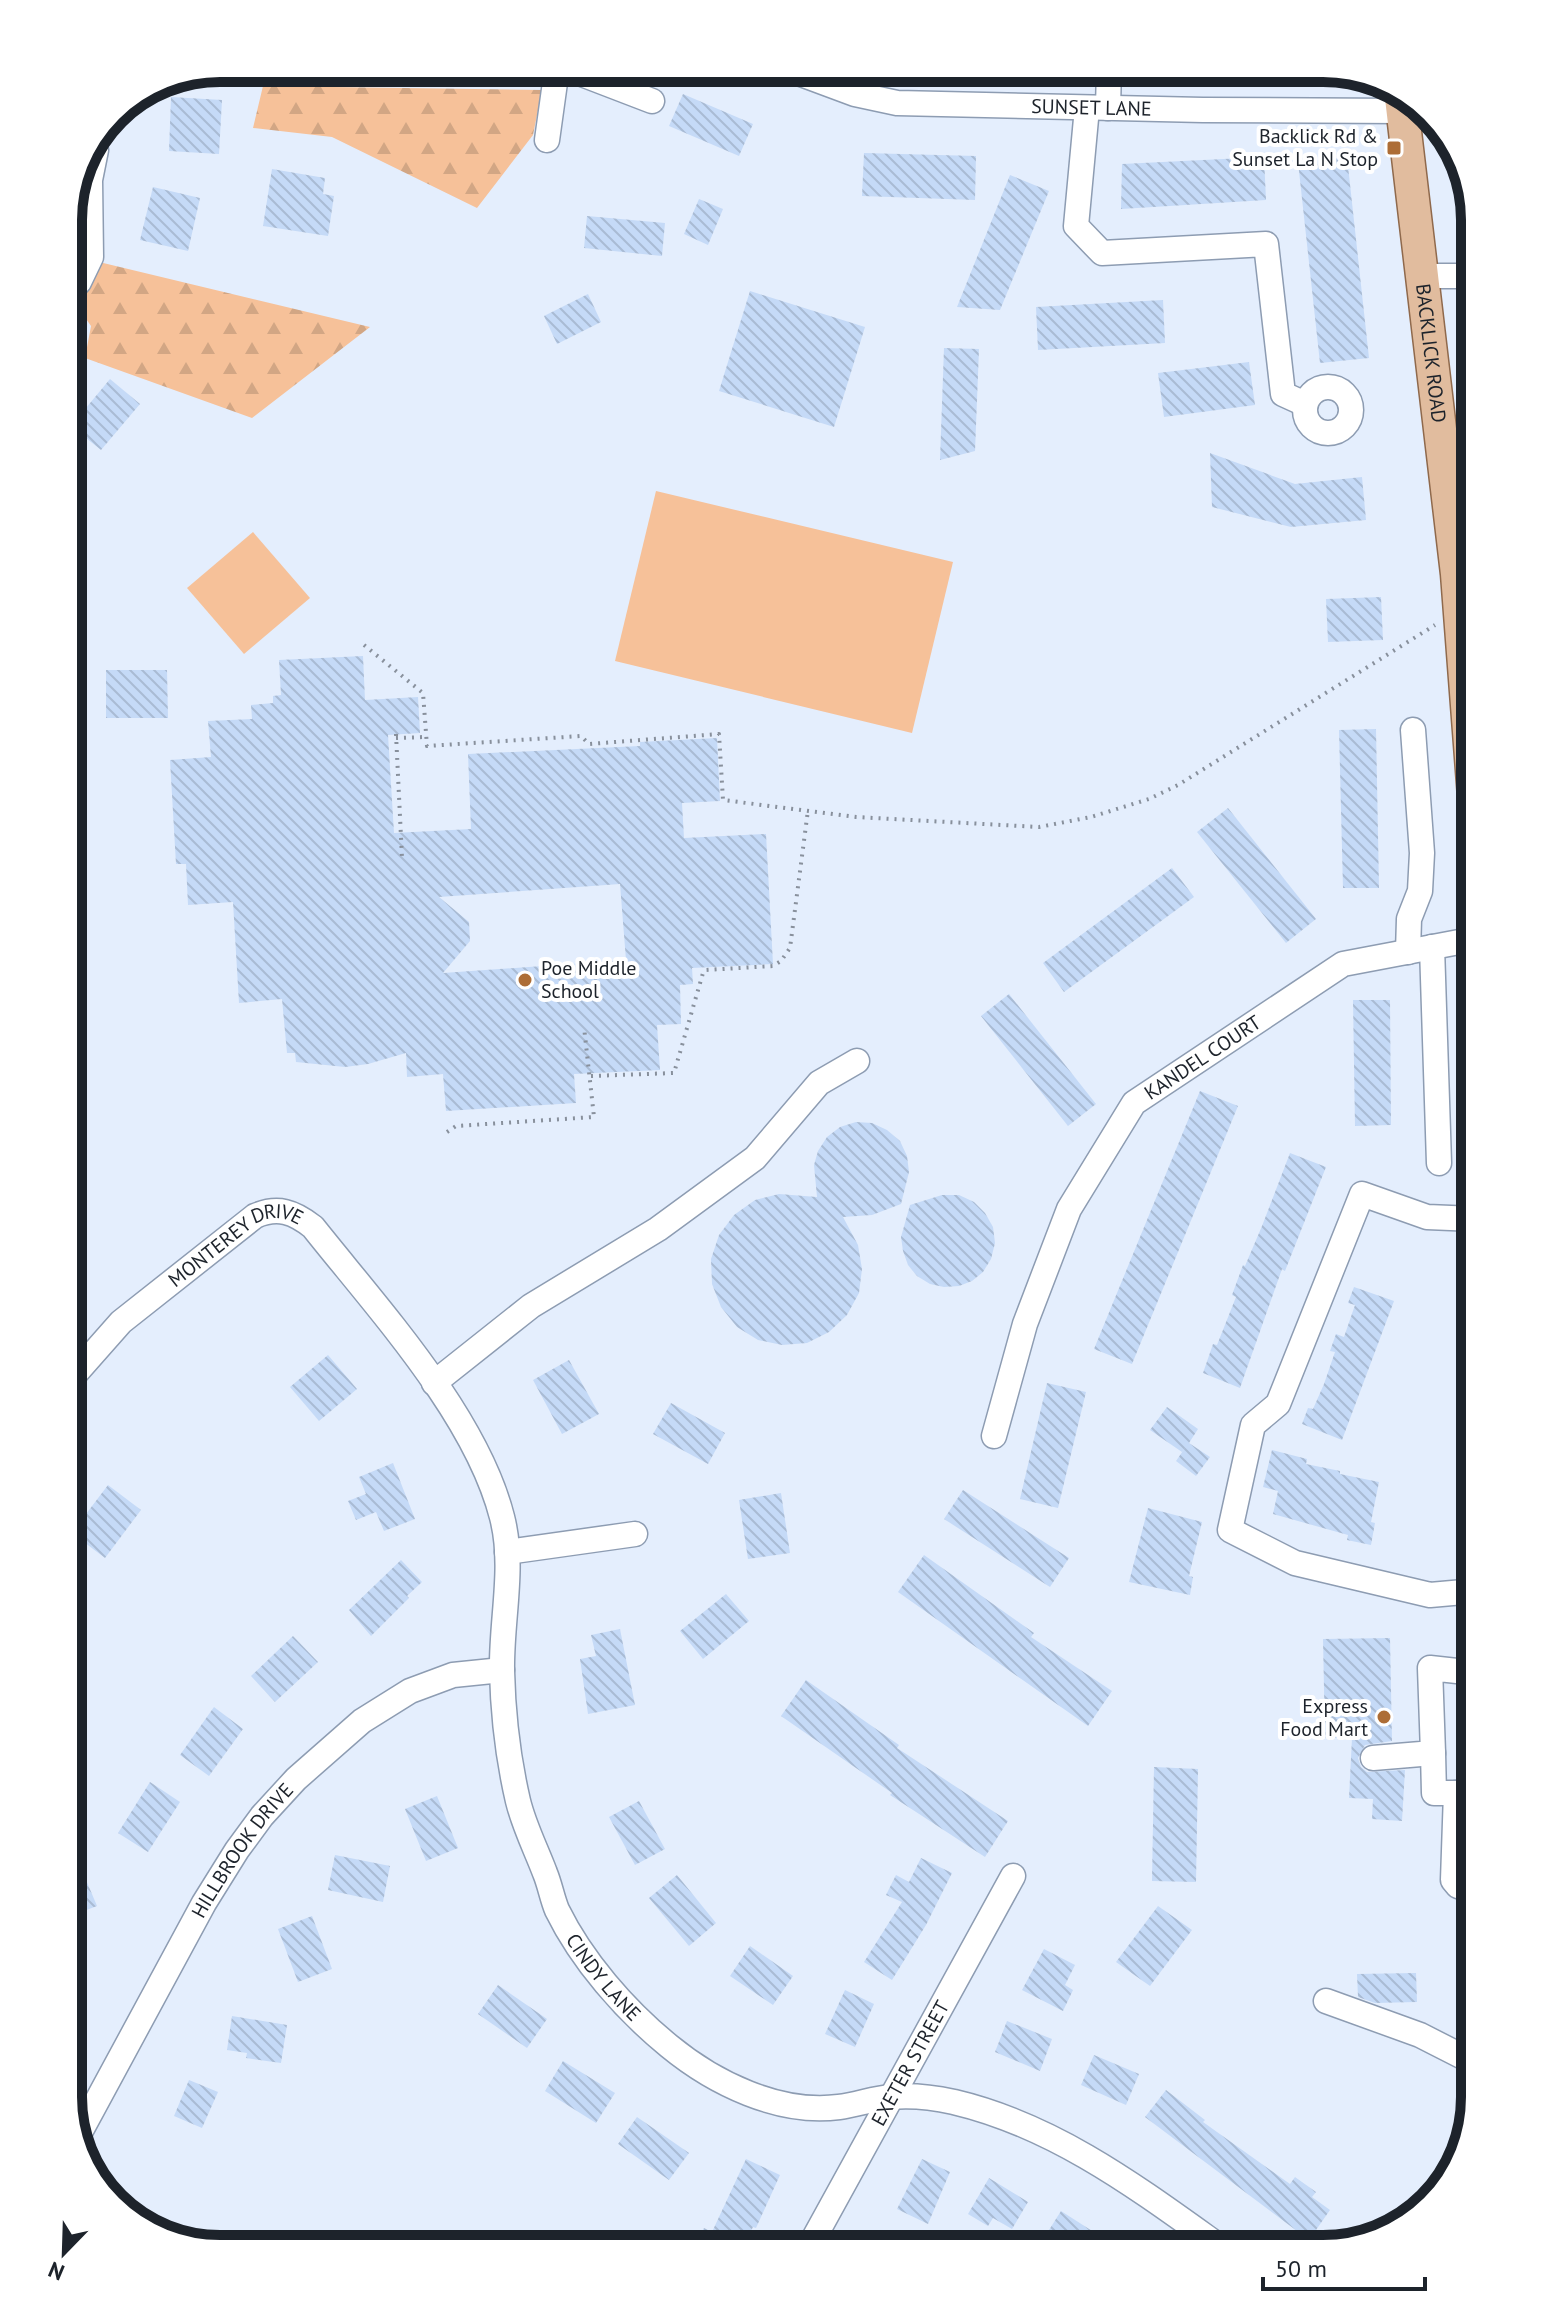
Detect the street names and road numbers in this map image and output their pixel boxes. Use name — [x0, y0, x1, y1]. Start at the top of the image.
street label: SUNSET LANE — [1031, 93, 1152, 122]
street label: BACKLICK ROAD — [1410, 282, 1452, 424]
street label: KANDEL COURT — [1139, 1009, 1266, 1106]
street label: MONTEREY DRIVE — [163, 1198, 308, 1293]
street label: HILLBROOK DRIVE — [185, 1777, 299, 1922]
street label: CINDY LANE — [560, 1929, 646, 2027]
street label: EXETER STREET — [865, 1996, 955, 2130]

